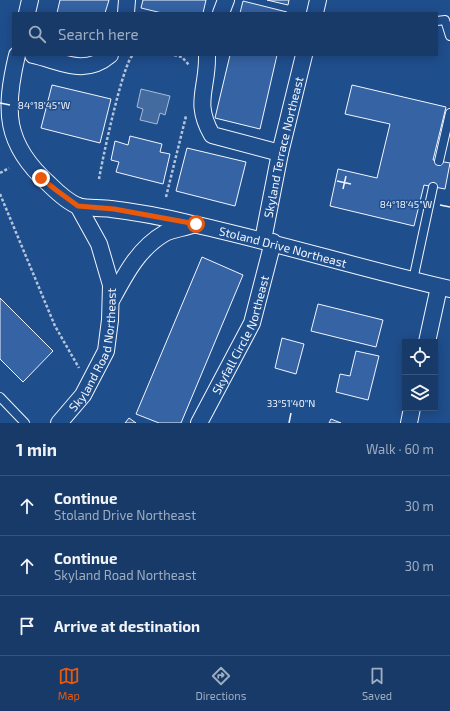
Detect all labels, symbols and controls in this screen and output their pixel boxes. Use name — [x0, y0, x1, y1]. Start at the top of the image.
search box — [12, 12, 438, 56]
icon: search — [26, 23, 48, 45]
text: Search here — [58, 25, 139, 43]
street label: Skyland Terrace Northeast — [261, 75, 306, 219]
text: 84°18'45"W — [18, 99, 71, 111]
route end — [32, 169, 50, 187]
text: 84°18'45"W — [380, 198, 433, 210]
route start — [187, 215, 205, 233]
street label: Stoland Drive Northeast — [218, 223, 349, 270]
street label: Skyfall Circle Northeast — [209, 273, 271, 396]
street label: Skyland Road Northeast — [65, 287, 118, 414]
map controls — [402, 339, 438, 411]
button: locate — [402, 339, 438, 375]
button: layers — [402, 375, 438, 411]
text: 33°51'40"N — [267, 397, 315, 409]
text: 1 min — [16, 439, 57, 459]
text: Walk · 60 m — [366, 441, 434, 457]
text: Continue — [54, 489, 117, 507]
icon: ahead — [16, 495, 38, 517]
text: 30 m — [405, 498, 434, 514]
text: Stoland Drive Northeast — [54, 507, 196, 523]
text: Continue — [54, 549, 117, 567]
icon: ahead — [16, 555, 38, 577]
text: 30 m — [405, 558, 434, 574]
text: Skyland Road Northeast — [54, 567, 196, 583]
icon: arrive — [16, 615, 38, 637]
text: Arrive at destination — [54, 617, 200, 635]
tab: Map — [58, 665, 80, 702]
tab: Directions — [196, 665, 246, 702]
tab: Saved — [362, 665, 392, 702]

